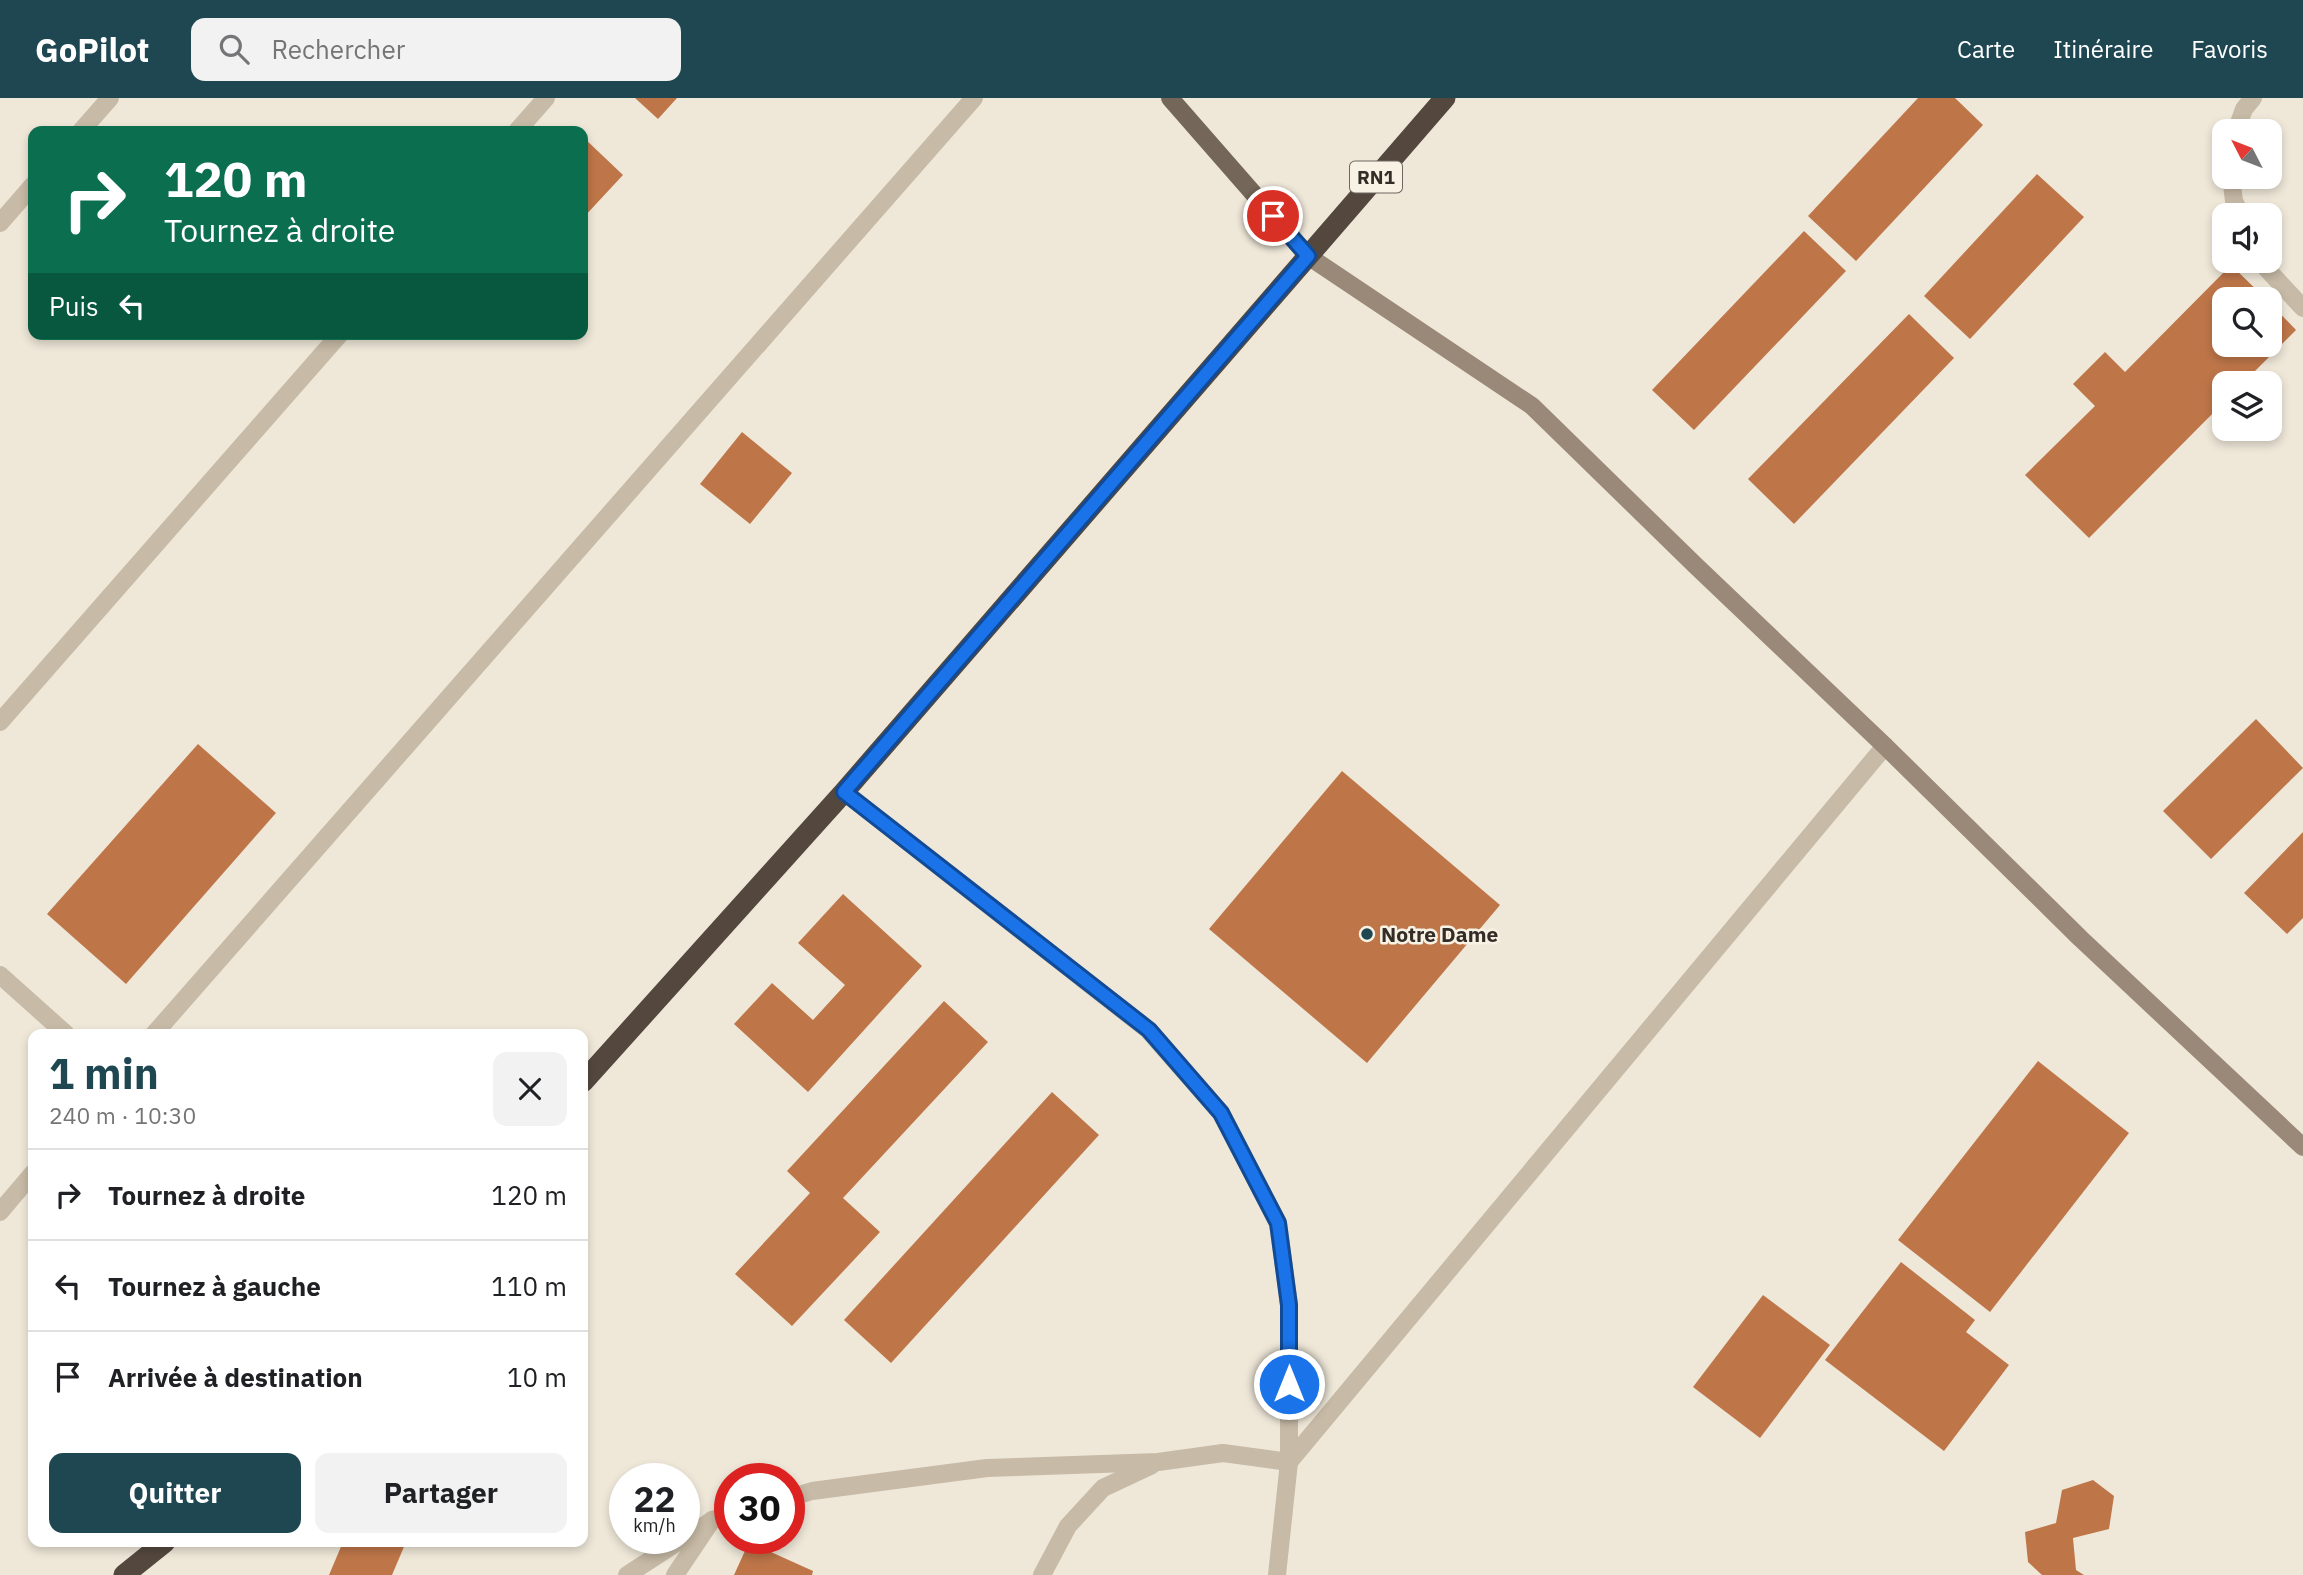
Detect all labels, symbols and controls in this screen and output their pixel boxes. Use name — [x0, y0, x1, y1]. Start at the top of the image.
search box — [191, 18, 681, 81]
text: GoPilot — [35, 28, 149, 71]
icon: search — [215, 30, 253, 68]
text: Rechercher — [271, 32, 405, 66]
text: Carte — [1957, 33, 2015, 65]
text: Itinéraire — [2053, 33, 2153, 65]
text: Favoris — [2191, 33, 2268, 65]
north arrow — [2212, 119, 2282, 189]
map controls — [2212, 119, 2282, 441]
text: 120 m — [164, 147, 308, 210]
icon: right — [49, 154, 140, 245]
road number: RN1 — [1350, 162, 1402, 192]
pin — [1243, 186, 1303, 246]
icon: arrive — [1254, 197, 1292, 235]
button: sound — [2212, 203, 2282, 273]
text: Tournez à droite — [164, 209, 395, 251]
icon: left — [113, 287, 151, 325]
button: search — [2212, 287, 2282, 357]
text: Puis — [49, 289, 99, 323]
button: layers — [2212, 371, 2282, 441]
place label: Notre Dame — [1381, 920, 1498, 948]
marker: Notre Dame — [1359, 926, 1375, 942]
text: 1 min — [49, 1046, 159, 1101]
button: close — [493, 1052, 567, 1126]
text: 240 m · 10:30 — [49, 1100, 196, 1130]
icon: right — [49, 1176, 87, 1214]
text: Tournez à droite — [108, 1178, 305, 1212]
text: 120 m — [491, 1178, 567, 1212]
icon: left — [49, 1267, 87, 1305]
text: Tournez à gauche — [108, 1269, 321, 1303]
text: 110 m — [491, 1269, 567, 1303]
position arrow — [1252, 1347, 1326, 1421]
icon: arrive — [49, 1358, 87, 1396]
text: Arrivée à destination — [108, 1360, 363, 1394]
text: 10 m — [507, 1360, 567, 1394]
button: Quitter — [49, 1453, 301, 1533]
button: Partager — [315, 1453, 567, 1533]
speed limit sign: 30 — [714, 1463, 805, 1554]
text: 22 — [633, 1476, 676, 1522]
text: km/h — [633, 1514, 676, 1537]

